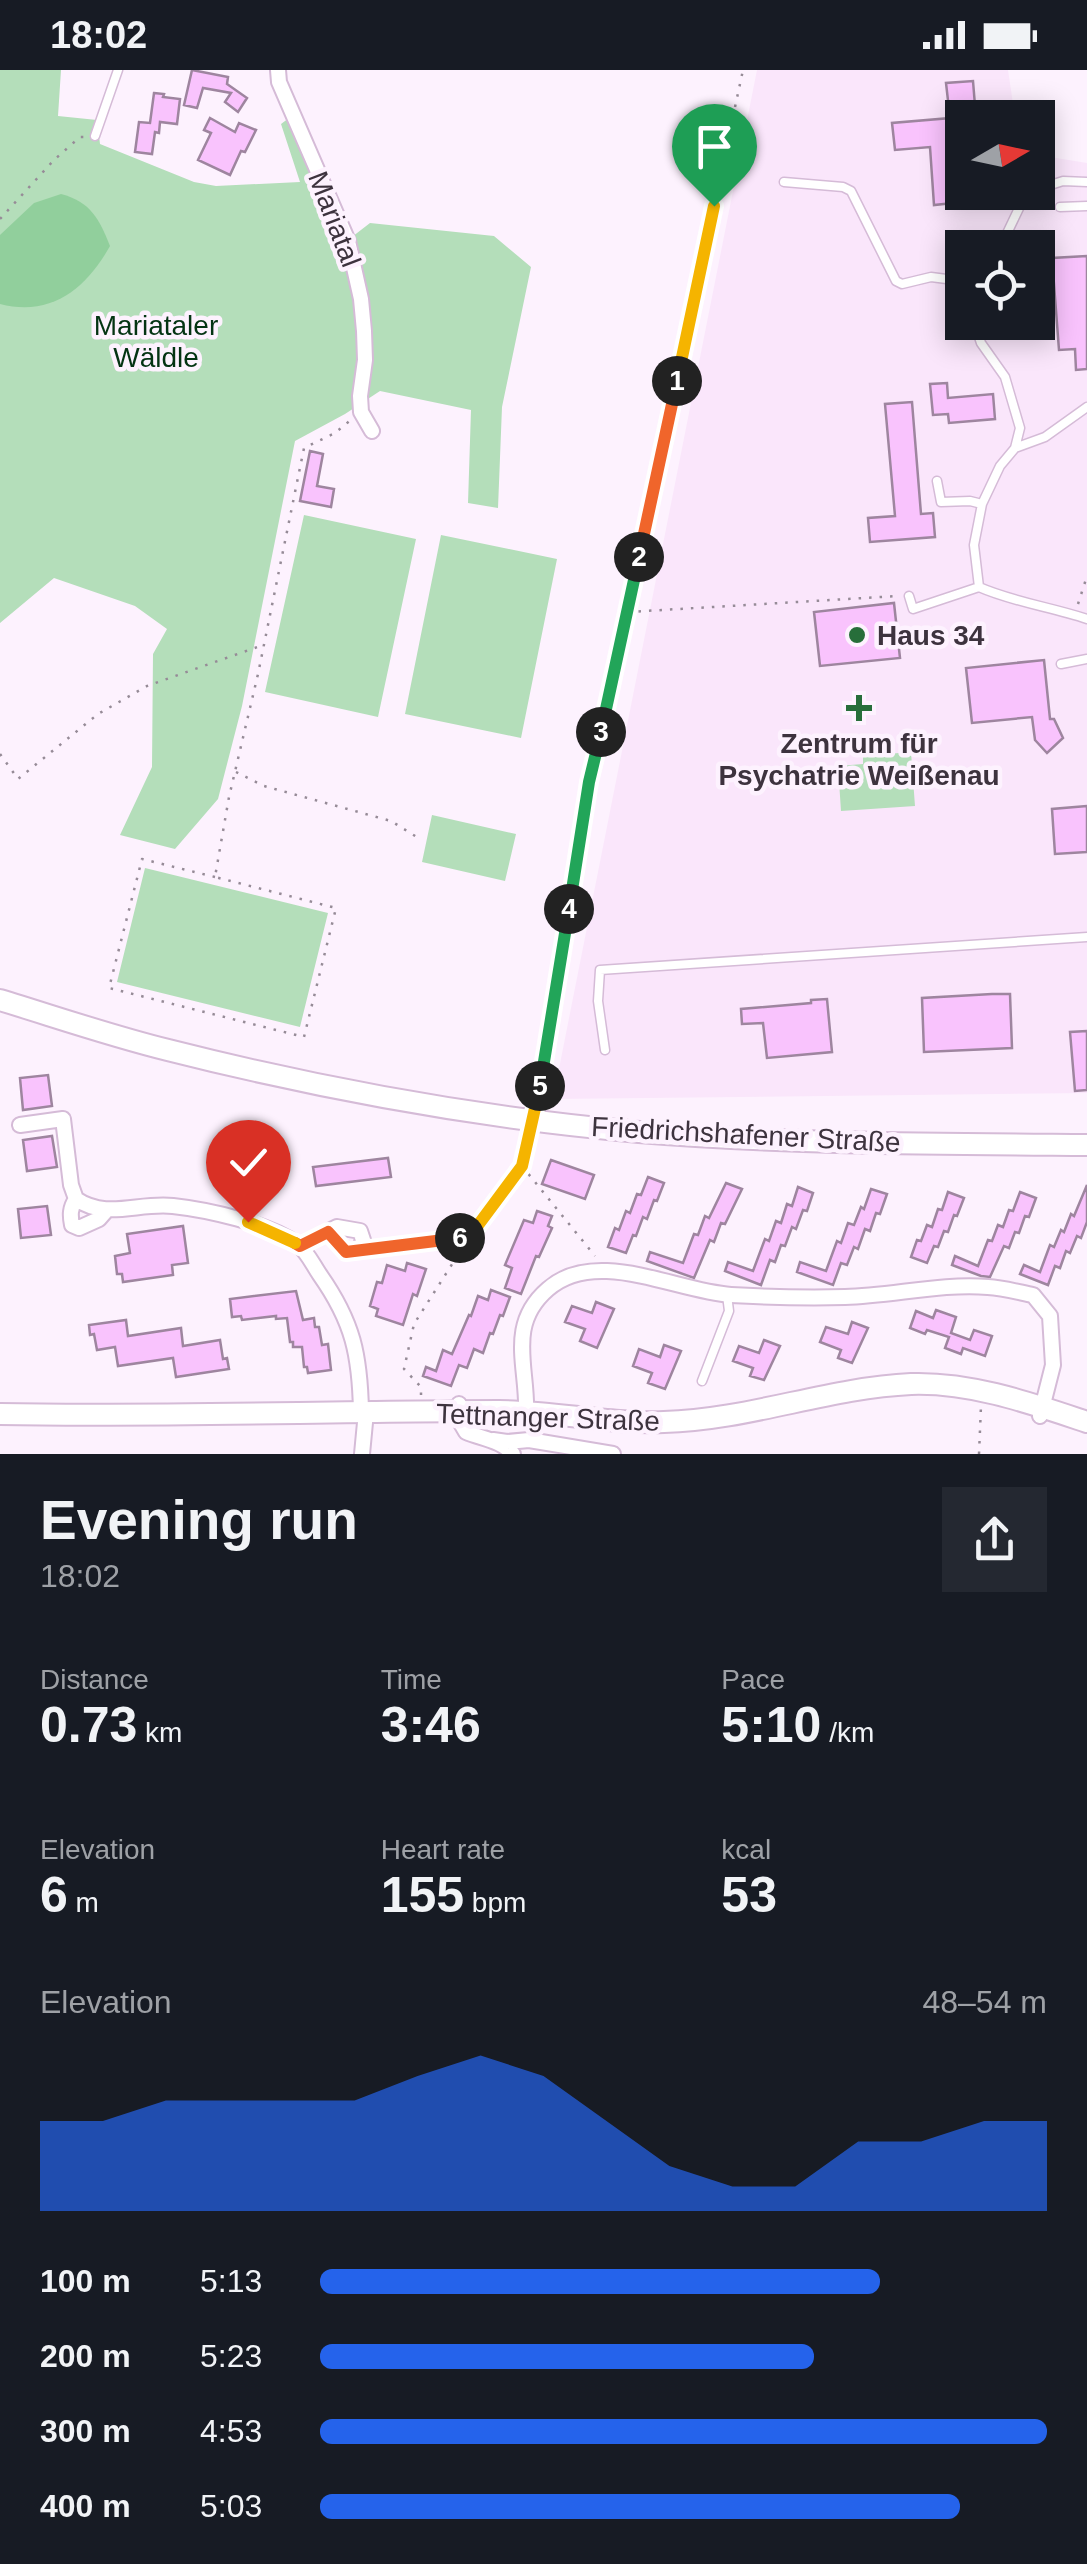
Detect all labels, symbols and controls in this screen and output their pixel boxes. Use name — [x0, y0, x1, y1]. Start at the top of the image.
text: 18:02 — [50, 14, 147, 56]
north arrow — [945, 100, 1055, 210]
map controls — [945, 100, 1055, 340]
pin — [672, 104, 757, 207]
icon: arrive — [687, 119, 742, 174]
street label: Mariatal — [302, 167, 367, 271]
button: locate — [945, 230, 1055, 340]
park label: Mariataler Wäldle — [94, 310, 218, 373]
pin: 1 — [652, 356, 702, 406]
text: 1 — [669, 365, 685, 396]
pin: 2 — [614, 532, 664, 582]
text: 2 — [631, 541, 647, 572]
place label: Haus 34 — [877, 620, 985, 651]
marker: Haus 34 — [846, 624, 868, 646]
marker: Zentrum für Psychatrie Weißenau — [846, 695, 872, 721]
pin: 3 — [576, 707, 626, 757]
text: 3 — [593, 716, 609, 747]
place label: Zentrum für Psychatrie Weißenau — [718, 728, 1000, 791]
pin: 4 — [544, 884, 594, 934]
text: 4 — [561, 893, 577, 924]
pin: 5 — [515, 1061, 565, 1111]
text: 5 — [532, 1070, 548, 1101]
street label: Friedrichshafener Straße — [591, 1111, 901, 1158]
pin — [206, 1120, 291, 1223]
icon: check — [221, 1135, 276, 1190]
pin: 6 — [435, 1213, 485, 1263]
text: 6 — [452, 1222, 468, 1253]
street label: Tettnanger Straße — [435, 1398, 661, 1437]
button: share — [942, 1487, 1047, 1592]
text: Evening run — [40, 1489, 358, 1551]
text: 18:02 — [40, 1558, 120, 1594]
text: Distance — [40, 1664, 149, 1695]
text: Time — [381, 1664, 442, 1695]
text: Pace — [721, 1664, 785, 1695]
text: 0.73 — [40, 1697, 137, 1753]
text: 3:46 — [381, 1697, 481, 1753]
text: 5:10 — [721, 1697, 821, 1753]
text: km — [137, 1717, 182, 1748]
text: /km — [821, 1717, 874, 1748]
text: Elevation — [40, 1834, 155, 1865]
text: Heart rate — [381, 1834, 505, 1865]
text: kcal — [721, 1834, 771, 1865]
text: 6 — [40, 1867, 68, 1923]
text: 155 — [381, 1867, 464, 1923]
text: 53 — [721, 1867, 777, 1923]
text: m — [68, 1887, 99, 1918]
text: bpm — [464, 1887, 526, 1918]
text: Elevation — [40, 1984, 172, 2020]
text: 48–54 m — [922, 1984, 1047, 2020]
text: 100 m — [40, 2263, 131, 2299]
text: 5:13 — [200, 2263, 262, 2299]
text: 200 m — [40, 2338, 131, 2374]
text: 5:23 — [200, 2338, 262, 2374]
text: 300 m — [40, 2413, 131, 2449]
text: 4:53 — [200, 2413, 262, 2449]
text: 400 m — [40, 2488, 131, 2524]
text: 5:03 — [200, 2488, 262, 2524]

